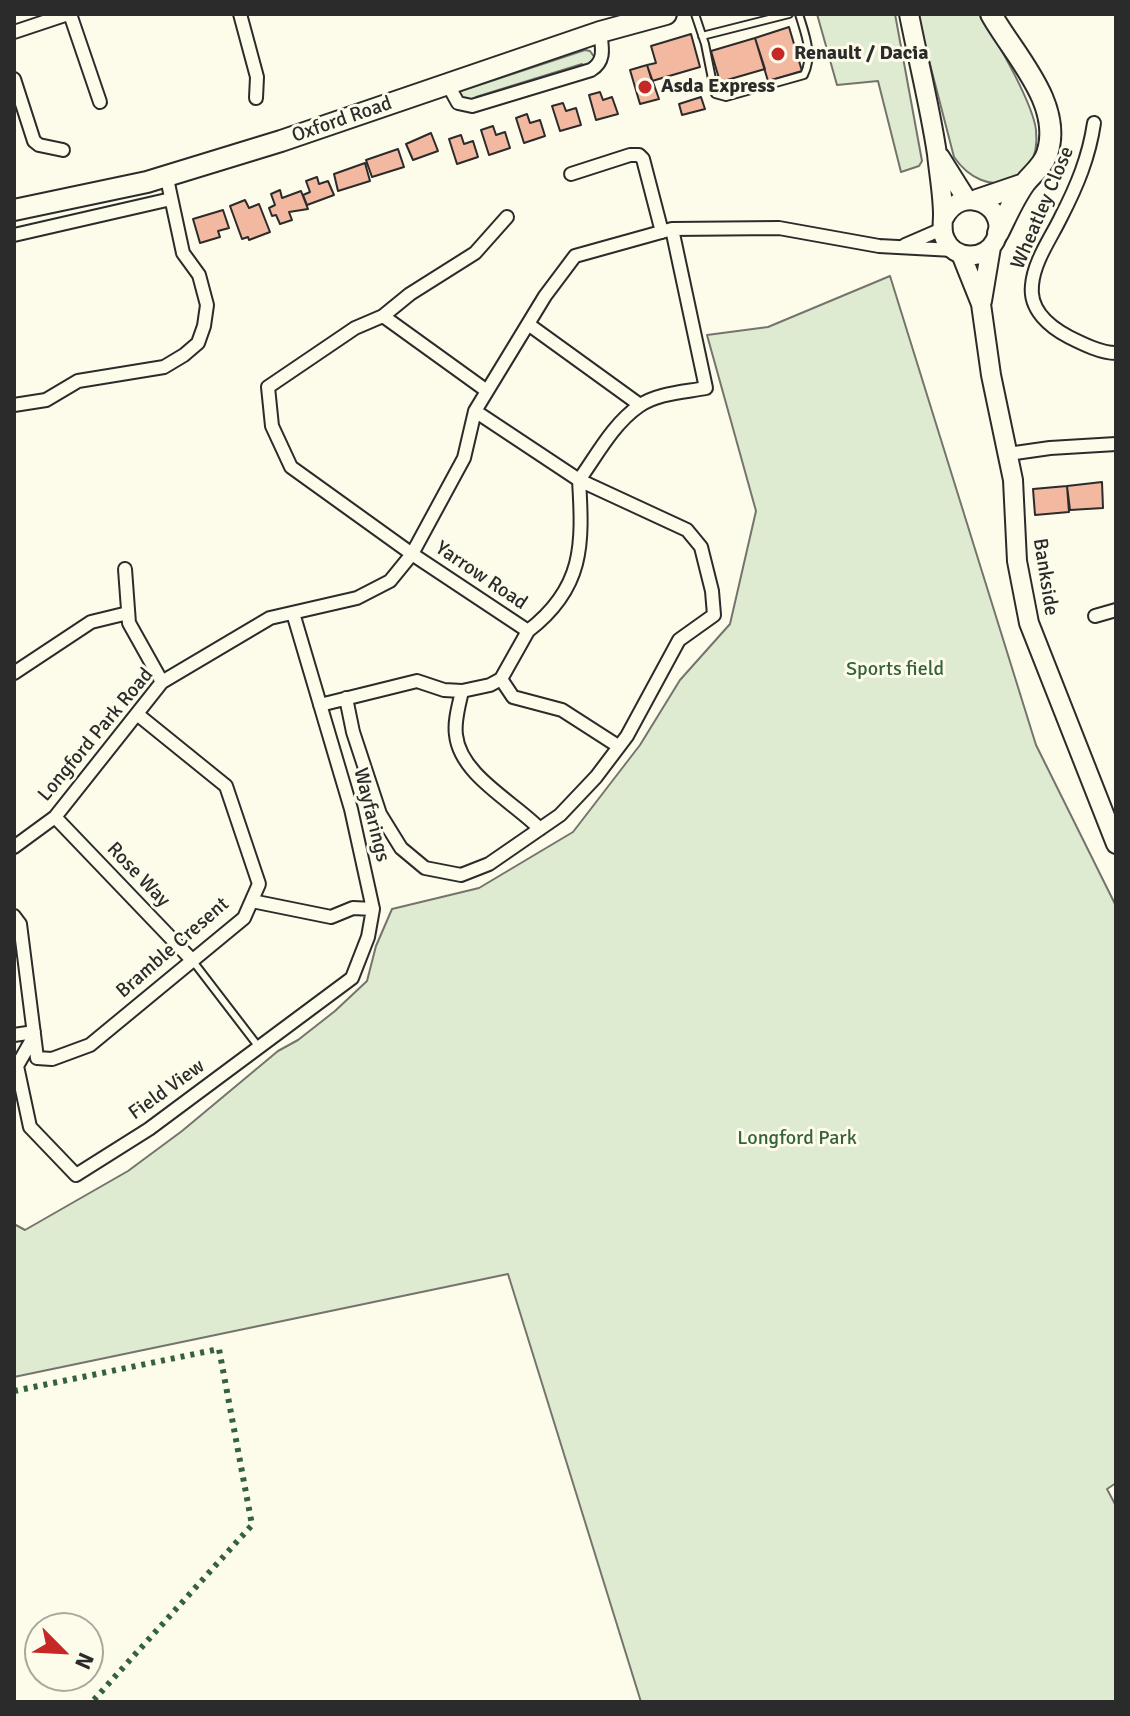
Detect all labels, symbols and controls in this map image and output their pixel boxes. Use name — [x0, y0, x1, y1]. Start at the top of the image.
place label: Renault / Dacia — [794, 42, 929, 66]
marker: Renault / Dacia — [769, 45, 787, 63]
place label: Asda Express — [661, 75, 775, 99]
marker: Asda Express — [636, 78, 654, 96]
street label: Oxford Road — [289, 92, 395, 148]
street label: Wheatley Close — [1006, 143, 1080, 273]
street label: Yarrow Road — [431, 537, 531, 615]
street label: Bankside — [1027, 537, 1063, 617]
park label: Sports field — [846, 658, 944, 682]
street label: Longford Park Road — [33, 664, 159, 806]
street label: Wayfarings — [348, 766, 394, 864]
street label: Rose Way — [101, 838, 175, 912]
street label: Bramble Cresent — [112, 893, 234, 1003]
street label: Field View — [124, 1055, 210, 1125]
park label: Longford Park — [737, 1127, 857, 1151]
north arrow — [24, 1612, 104, 1692]
text: N — [69, 1649, 100, 1674]

